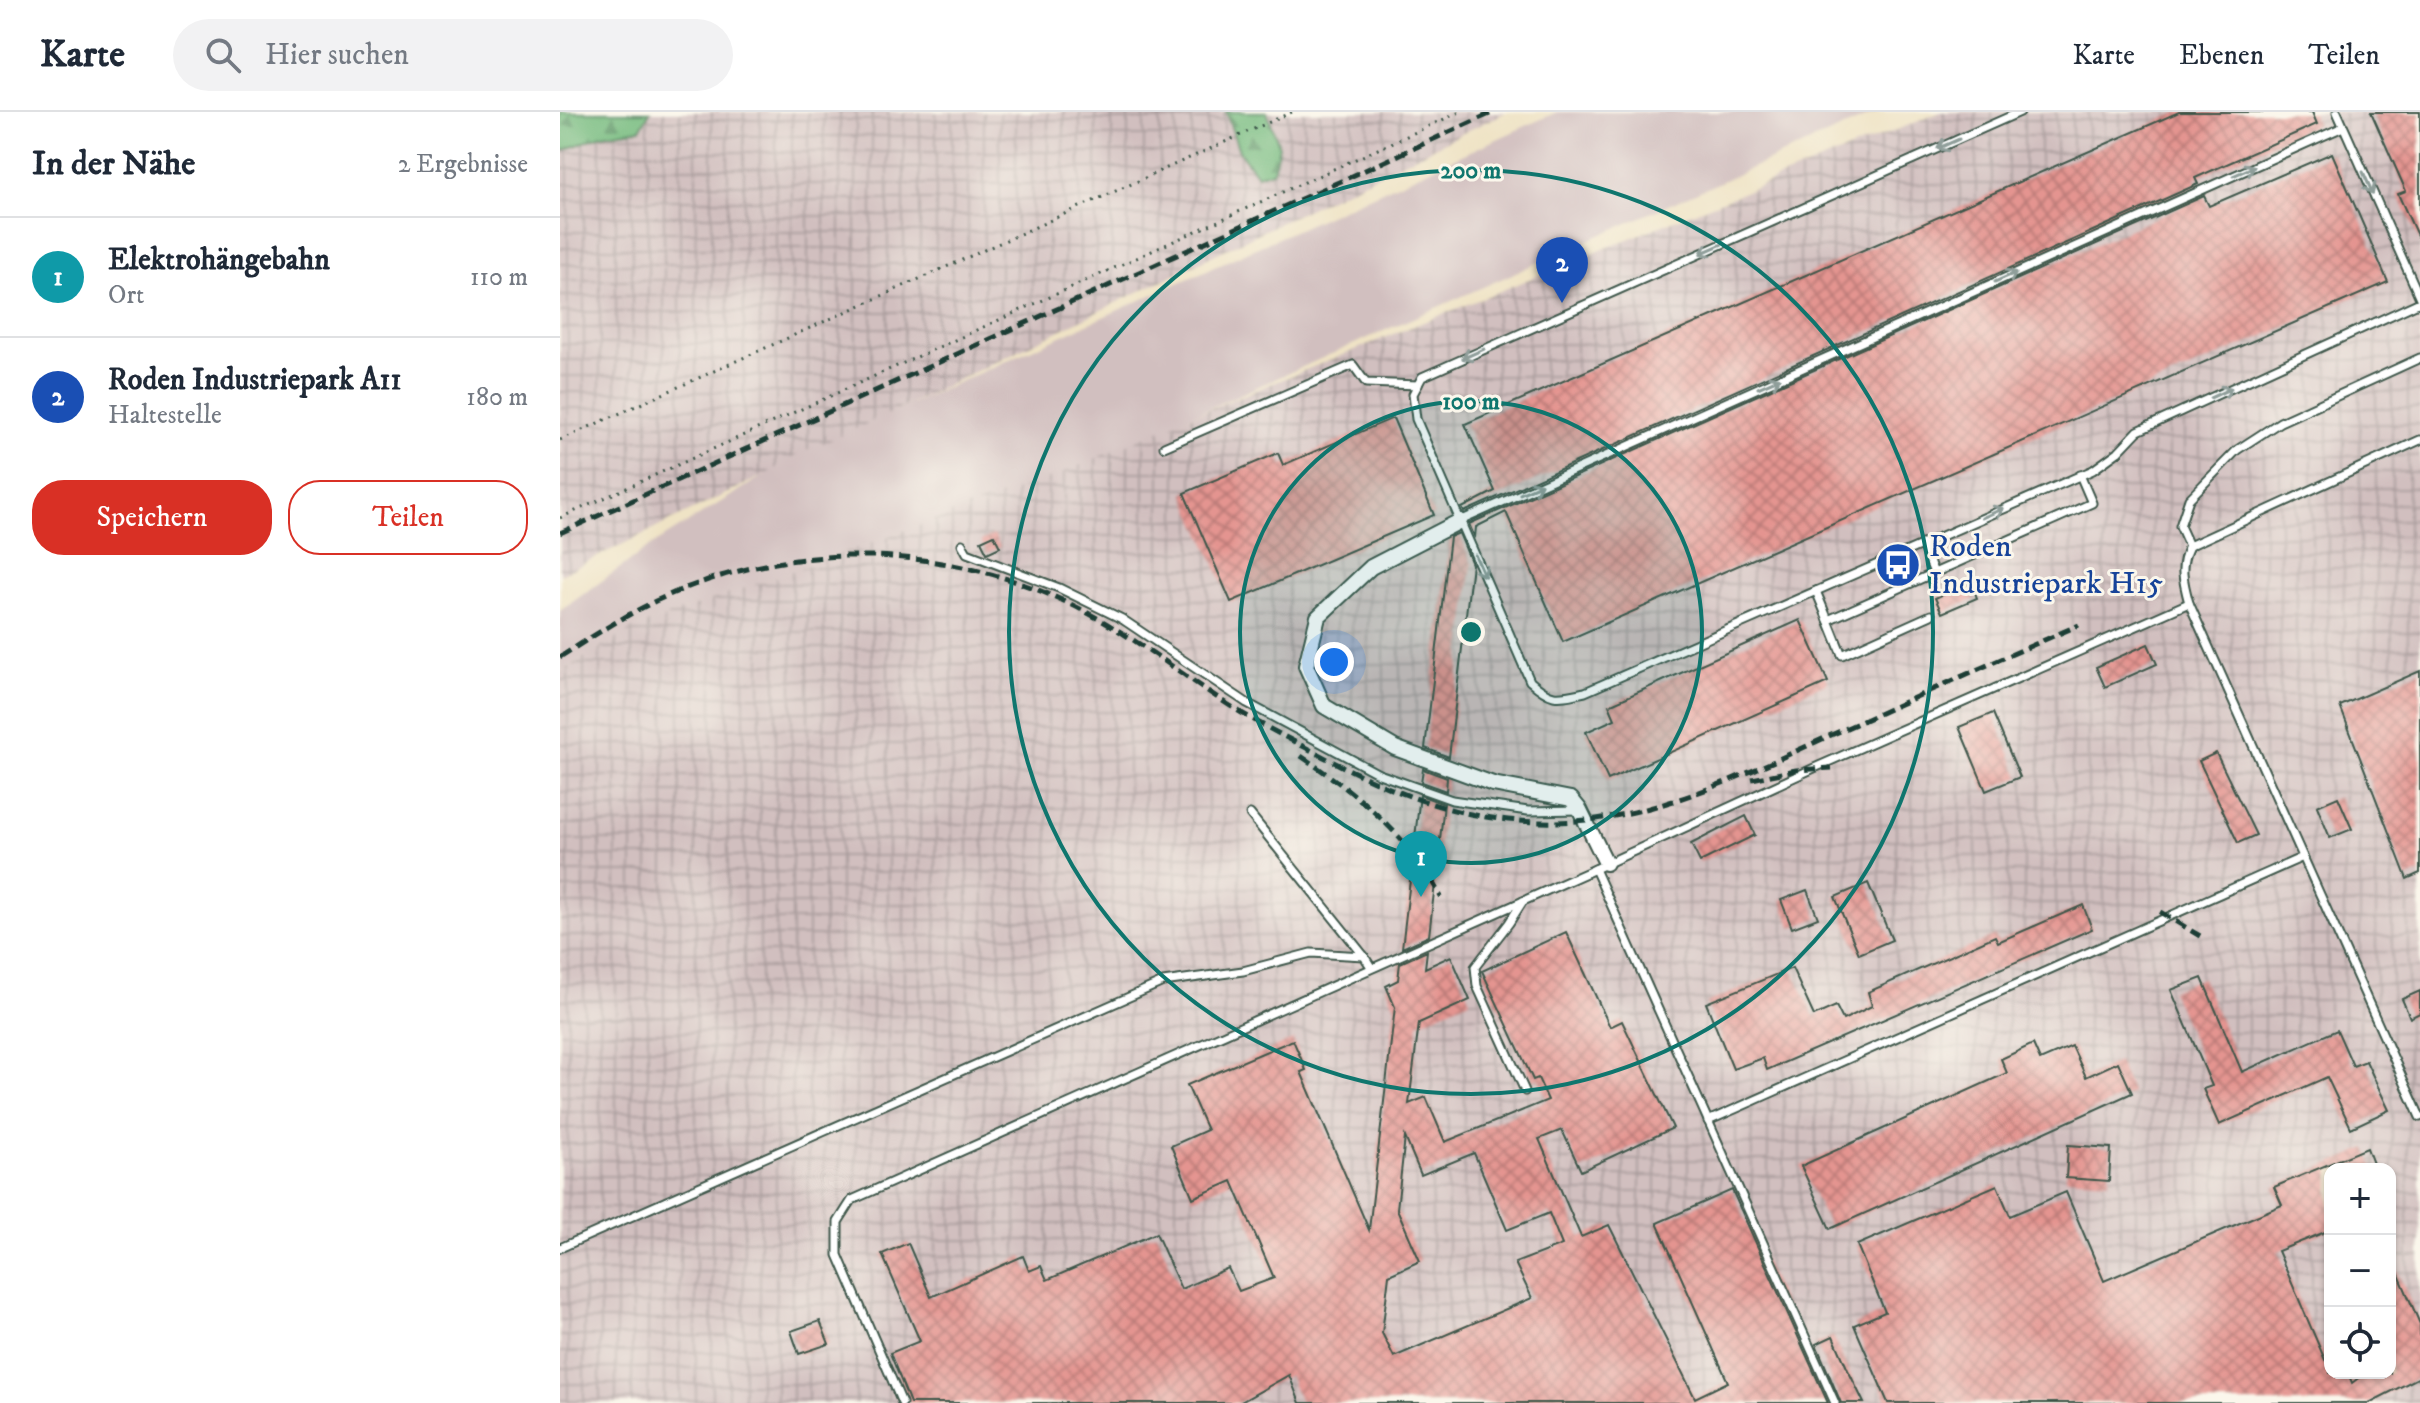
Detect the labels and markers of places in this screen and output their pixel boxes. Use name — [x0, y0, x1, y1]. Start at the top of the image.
pin: 2 — [1536, 237, 1588, 303]
place label: Roden Industriepark H15 — [1929, 527, 2163, 604]
bus stop icon: Roden Industriepark H15 — [1874, 541, 1922, 589]
centre of rings — [1457, 618, 1485, 646]
pin: 1 — [1395, 831, 1447, 897]

